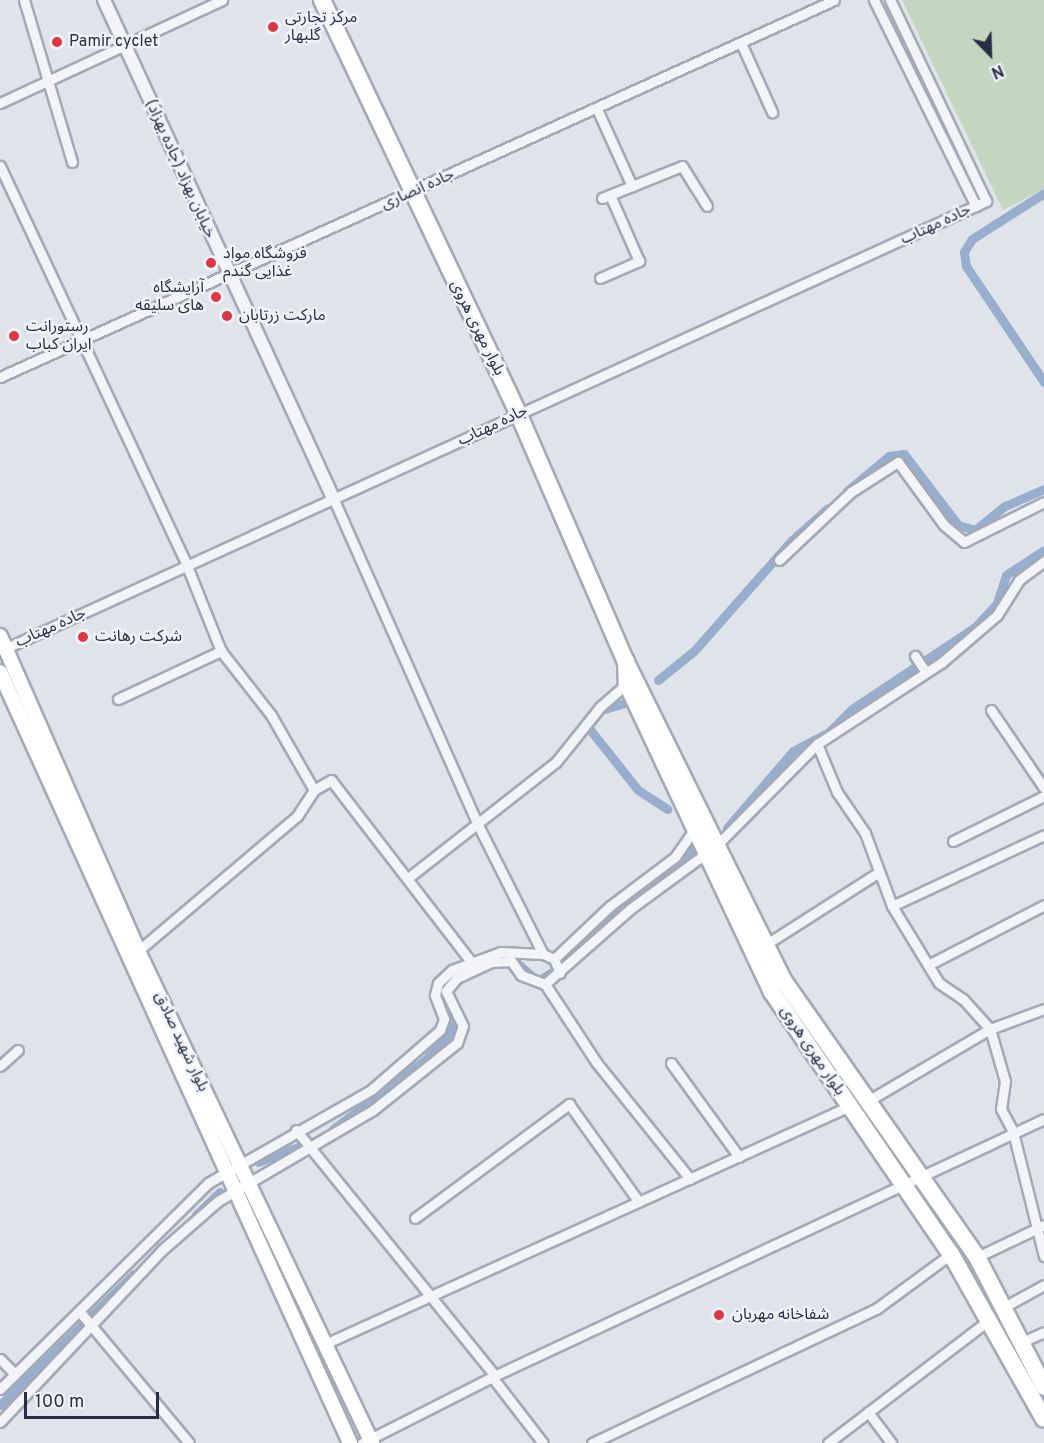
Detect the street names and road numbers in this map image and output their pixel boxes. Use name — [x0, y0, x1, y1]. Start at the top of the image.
street label: خیابان بهزاد (جاده بهزاد) — [141, 97, 219, 241]
street label: جاده انصاری — [378, 165, 458, 215]
street label: جاده مهتاب — [898, 200, 974, 250]
street label: بلوار مهری هروی — [446, 277, 508, 379]
street label: جاده مهتاب — [455, 401, 531, 451]
street label: جاده مهتاب — [13, 604, 89, 652]
street label: بلوار شهید صادق — [149, 989, 213, 1095]
street label: بلوار مهری هروی — [775, 1003, 849, 1099]

